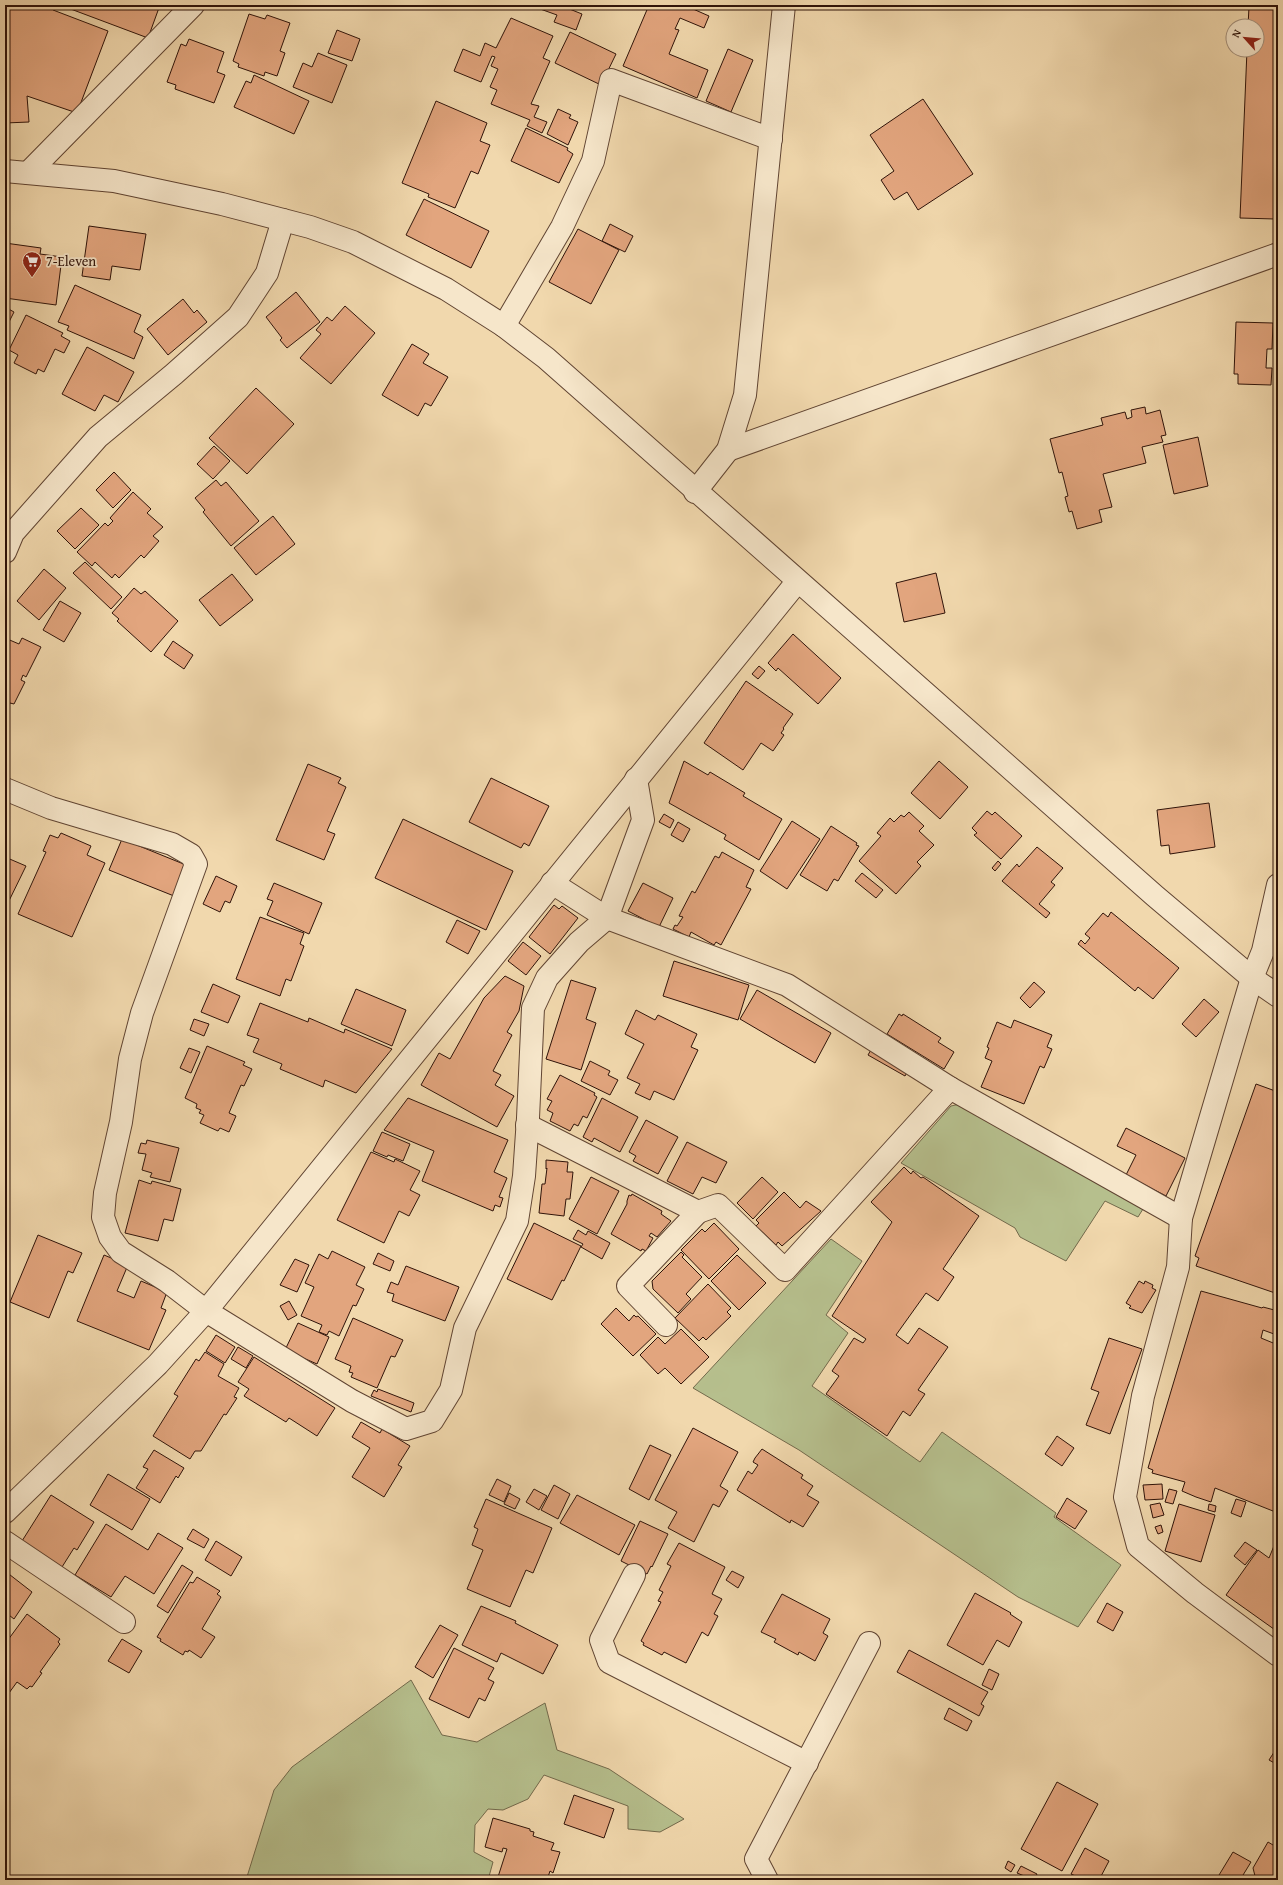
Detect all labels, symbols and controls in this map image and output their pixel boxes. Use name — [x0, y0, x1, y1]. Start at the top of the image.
north arrow — [1225, 18, 1265, 58]
text: N — [1227, 26, 1245, 40]
supermarket icon: 7-Eleven — [21, 250, 43, 278]
place label: 7-Eleven — [46, 251, 96, 271]

